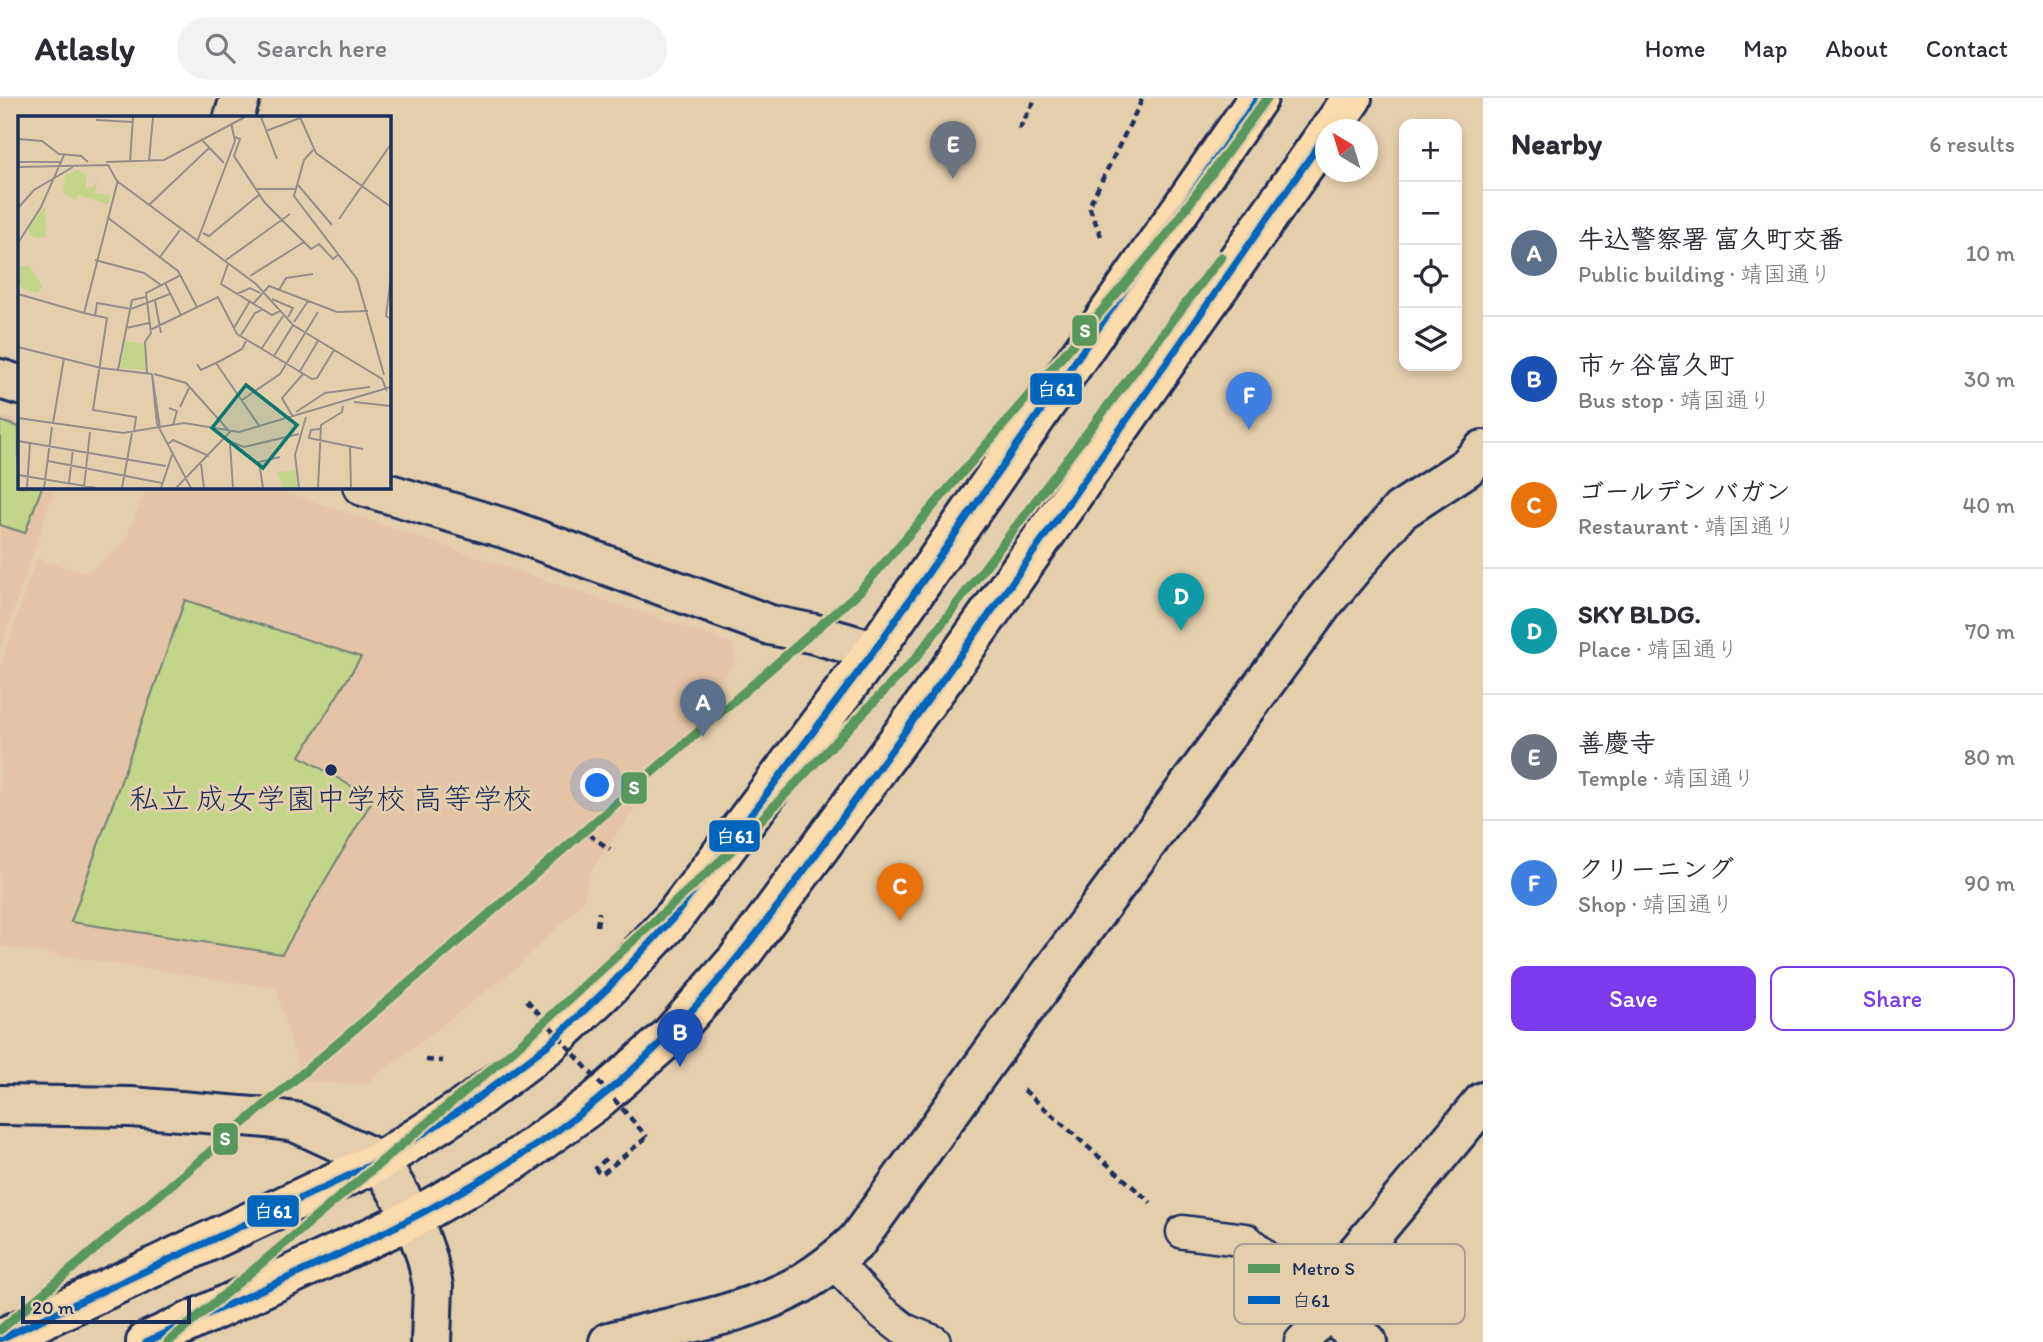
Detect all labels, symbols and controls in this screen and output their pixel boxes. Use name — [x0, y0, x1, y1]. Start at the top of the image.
search box — [177, 17, 667, 80]
text: Atlasly — [35, 29, 135, 68]
icon: search — [201, 29, 239, 67]
text: Search here — [257, 32, 387, 64]
text: Home — [1645, 34, 1705, 63]
text: Map — [1743, 34, 1787, 63]
text: About — [1825, 34, 1888, 63]
text: Contact — [1926, 34, 2008, 63]
inset map — [18, 116, 390, 488]
north arrow — [1315, 119, 1378, 182]
map controls — [1399, 119, 1462, 371]
button: + — [1399, 119, 1462, 182]
pin: E — [930, 121, 976, 179]
text: Nearby — [1511, 125, 1602, 162]
text: 6 results — [1929, 130, 2015, 158]
button: − — [1399, 182, 1462, 245]
text: 牛込警察署 富久町交番 — [1578, 223, 1844, 255]
text: A — [1527, 239, 1541, 267]
text: 10 m — [1966, 239, 2015, 267]
button: locate — [1399, 245, 1462, 308]
text: Public building · 靖国通り — [1578, 260, 1832, 288]
button: layers — [1399, 308, 1462, 371]
line badge: S — [1071, 314, 1098, 347]
text: S — [1080, 319, 1091, 342]
text: 市ヶ谷富久町 — [1578, 349, 1734, 381]
text: B — [1527, 365, 1541, 393]
text: 30 m — [1964, 365, 2015, 393]
line badge: 白61 — [1029, 372, 1083, 406]
pin: F — [1226, 372, 1272, 430]
text: 白61 — [1037, 378, 1075, 401]
text: Bus stop · 靖国通り — [1578, 386, 1772, 414]
text: ゴールデン バガン — [1578, 475, 1791, 507]
text: C — [1527, 491, 1541, 519]
text: 40 m — [1962, 491, 2015, 519]
text: Restaurant · 靖国通り — [1578, 512, 1796, 540]
pin: D — [1158, 573, 1204, 631]
text: SKY BLDG. — [1578, 598, 1701, 630]
text: D — [1526, 617, 1542, 645]
text: 70 m — [1965, 617, 2015, 645]
text: Place · 靖国通り — [1578, 635, 1739, 663]
pin: A — [680, 679, 726, 737]
text: 善慶寺 — [1578, 727, 1656, 759]
text: E — [1528, 743, 1540, 771]
text: 80 m — [1964, 743, 2015, 771]
marker: 私立 成女学園中学校 高等学校 — [323, 762, 339, 778]
text: Temple · 靖国通り — [1578, 764, 1756, 792]
your location — [580, 768, 614, 802]
line badge: S — [620, 771, 648, 805]
text: S — [629, 776, 640, 799]
place label: 私立 成女学園中学校 高等学校 — [129, 780, 533, 817]
line badge: 白61 — [708, 819, 761, 853]
text: 白61 — [716, 825, 754, 848]
text: クリーニング — [1578, 853, 1734, 885]
pin: C — [877, 863, 923, 921]
text: F — [1528, 869, 1540, 897]
text: 90 m — [1964, 869, 2015, 897]
text: Shop · 靖国通り — [1578, 890, 1734, 918]
button: Save — [1511, 966, 1756, 1031]
button: Share — [1770, 966, 2015, 1031]
pin: B — [657, 1009, 703, 1067]
line badge: S — [212, 1122, 239, 1156]
text: S — [220, 1127, 231, 1150]
line badge: 白61 — [246, 1194, 300, 1228]
text: 白61 — [254, 1200, 292, 1223]
legend — [1234, 1244, 1465, 1324]
text: Metro S — [1292, 1257, 1355, 1280]
text: 白61 — [1292, 1289, 1330, 1312]
scale bar — [21, 1293, 191, 1325]
text: 20 m — [32, 1296, 74, 1319]

